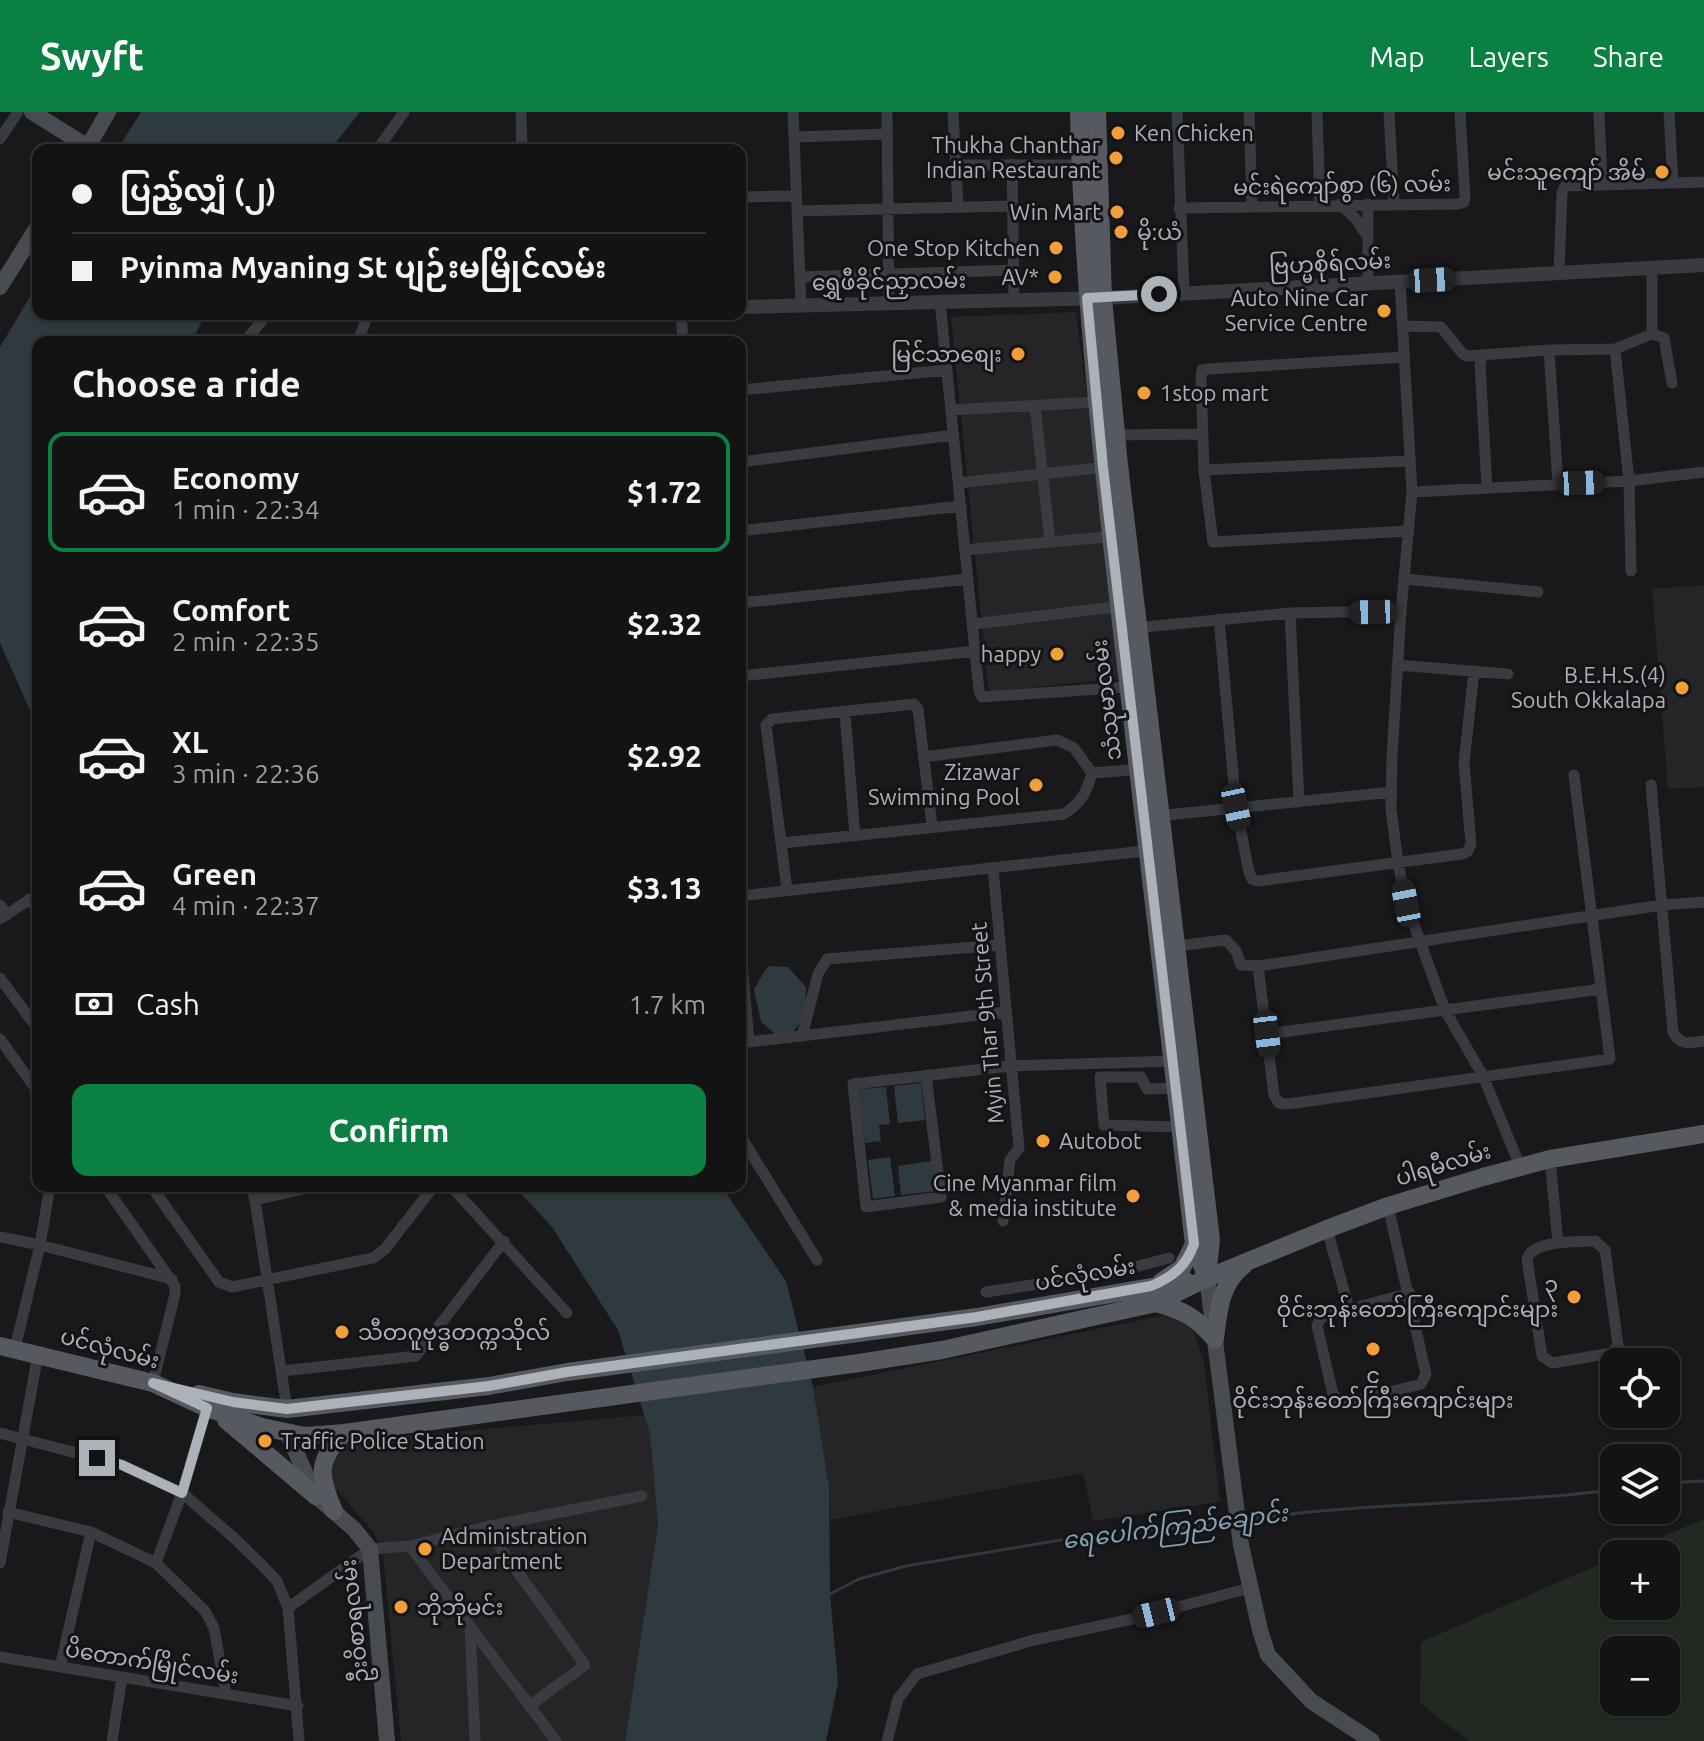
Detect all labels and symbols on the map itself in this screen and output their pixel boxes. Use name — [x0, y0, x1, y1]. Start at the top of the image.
place label: Ken Chicken — [1134, 120, 1254, 145]
marker: Ken Chicken — [1109, 124, 1127, 142]
place label: Thukha Chanthar Indian Restaurant — [926, 132, 1101, 182]
marker: Thukha Chanthar Indian Restaurant — [1107, 149, 1125, 167]
place label: မင်းသူကျော် အိမ် — [1487, 157, 1646, 191]
marker: မင်းသူကျော် အိမ် — [1653, 163, 1671, 181]
street label: မင်းရဲကျော်စွာ (၆) လမ်း — [1233, 168, 1451, 206]
place label: Win Mart — [1010, 199, 1101, 224]
marker: Win Mart — [1108, 203, 1126, 221]
place label: မို:ယံ — [1137, 217, 1182, 250]
marker: မို:ယံ — [1112, 223, 1130, 241]
place label: One Stop Kitchen — [867, 235, 1040, 260]
marker: One Stop Kitchen — [1047, 239, 1065, 257]
street label: ဗြဟ္မစိုရ်လမ်း — [1268, 245, 1392, 285]
place label: AV* — [1001, 264, 1039, 289]
street label: ရွှေဖီခိုင်ညှာလမ်း — [812, 265, 967, 300]
car — [1407, 267, 1457, 293]
marker: AV* — [1046, 268, 1064, 286]
route start — [1141, 276, 1177, 312]
place label: Auto Nine Car Service Centre — [1225, 285, 1369, 335]
marker: Auto Nine Car Service Centre — [1375, 302, 1393, 320]
place label: မြင်သာစျေး — [891, 339, 1002, 373]
marker: မြင်သာစျေး — [1009, 345, 1027, 363]
place label: 1stop mart — [1160, 380, 1269, 405]
marker: 1stop mart — [1135, 384, 1153, 402]
car — [1557, 470, 1605, 496]
car — [1349, 600, 1397, 624]
street label: သံသုမာလမ်း — [1084, 637, 1131, 762]
place label: happy — [981, 641, 1041, 666]
marker: happy — [1048, 645, 1066, 663]
place label: B.E.H.S.(4) South Okkalapa — [1511, 662, 1666, 712]
marker: B.E.H.S.(4) South Okkalapa — [1673, 679, 1691, 697]
place label: Zizawar Swimming Pool — [868, 759, 1021, 809]
marker: Zizawar Swimming Pool — [1027, 776, 1045, 794]
car — [1219, 781, 1253, 833]
car — [1390, 877, 1422, 929]
street label: Myin Thar 9th Street — [965, 921, 1008, 1125]
car — [1252, 1009, 1282, 1059]
place label: Autobot — [1059, 1128, 1142, 1153]
marker: Autobot — [1034, 1132, 1052, 1150]
street label: ပါရမီလမ်း — [1392, 1135, 1495, 1196]
place label: Cine Myanmar film & media institute — [933, 1170, 1117, 1220]
marker: Cine Myanmar film & media institute — [1124, 1187, 1142, 1205]
street label: ပင်လုံလမ်း — [1033, 1250, 1138, 1301]
place label: ၃ ဝိုင်းဘုန်းတော်ကြီးကျောင်းများ — [1277, 1271, 1558, 1328]
marker: ၃ ဝိုင်းဘုန်းတော်ကြီးကျောင်းများ — [1565, 1288, 1583, 1306]
place label: သီတဂူဗုဒ္ဓတက္ကသိုလ် — [358, 1317, 550, 1351]
street label: ပင်လုံလမ်း — [56, 1320, 163, 1378]
marker: သီတဂူဗုဒ္ဓတက္ကသိုလ် — [333, 1323, 351, 1341]
marker: ၄ ဝိုင်းဘုန်းတော်ကြီးကျောင်းများ — [1364, 1340, 1382, 1358]
place label: ၄ ဝိုင်းဘုန်းတော်ကြီးကျောင်းများ — [1232, 1362, 1514, 1419]
place label: Traffic Police Station — [281, 1428, 485, 1453]
marker: Traffic Police Station — [256, 1432, 274, 1450]
route end — [79, 1440, 115, 1476]
water label: ရေပေါက်ကြည်ချောင်း — [1060, 1496, 1292, 1561]
place label: Administration Department — [441, 1523, 588, 1573]
marker: Administration Department — [416, 1540, 434, 1558]
street label: ဦးဝိစာရလမ်း — [333, 1557, 378, 1684]
place label: ဘိုဘိုမင်း — [417, 1592, 503, 1625]
car — [1130, 1596, 1182, 1630]
marker: ဘိုဘိုမင်း — [392, 1598, 410, 1616]
street label: ပိတောက်မြိုင်လမ်း — [63, 1633, 241, 1693]

